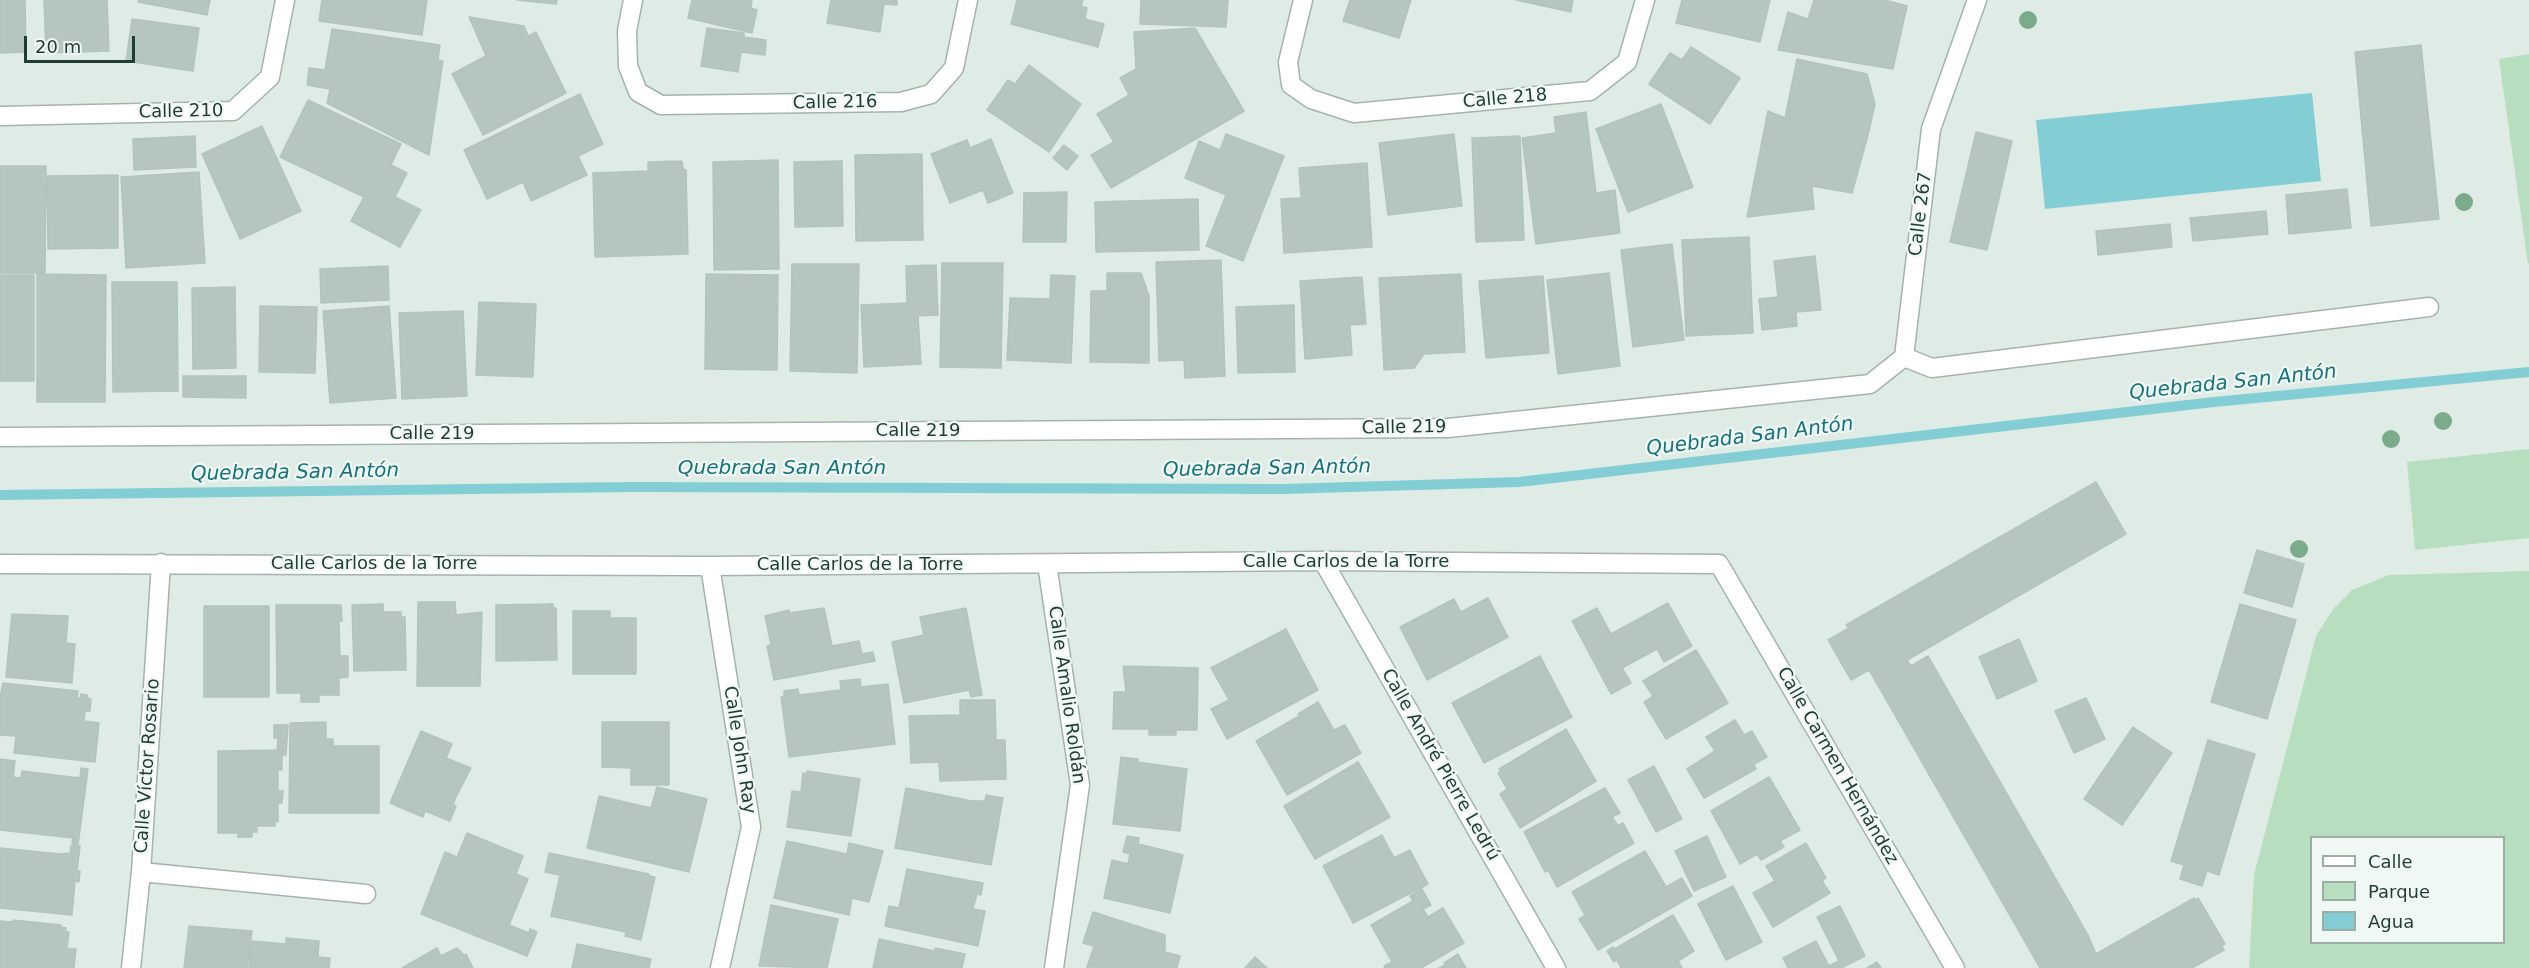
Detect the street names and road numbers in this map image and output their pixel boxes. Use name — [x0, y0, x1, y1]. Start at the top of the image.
street label: Calle 218 — [1462, 85, 1548, 113]
street label: Calle 216 — [792, 91, 878, 115]
street label: Calle 210 — [138, 100, 224, 124]
street label: Calle 267 — [1905, 171, 1937, 257]
street label: Calle 219 — [1361, 416, 1447, 440]
street label: Calle 219 — [876, 420, 960, 442]
street label: Calle 219 — [390, 423, 474, 445]
street label: Calle Carlos de la Torre — [1243, 551, 1449, 573]
street label: Calle Carlos de la Torre — [271, 553, 477, 575]
street label: Calle Carlos de la Torre — [757, 554, 963, 576]
street label: Calle Amalio Roldán — [1043, 605, 1089, 785]
street label: Calle Carmen Hernández — [1772, 663, 1902, 869]
street label: Calle André Pierre Ledrú — [1376, 665, 1504, 865]
street label: Calle Víctor Rosario — [131, 678, 165, 854]
street label: Calle John Ray — [718, 685, 760, 815]

